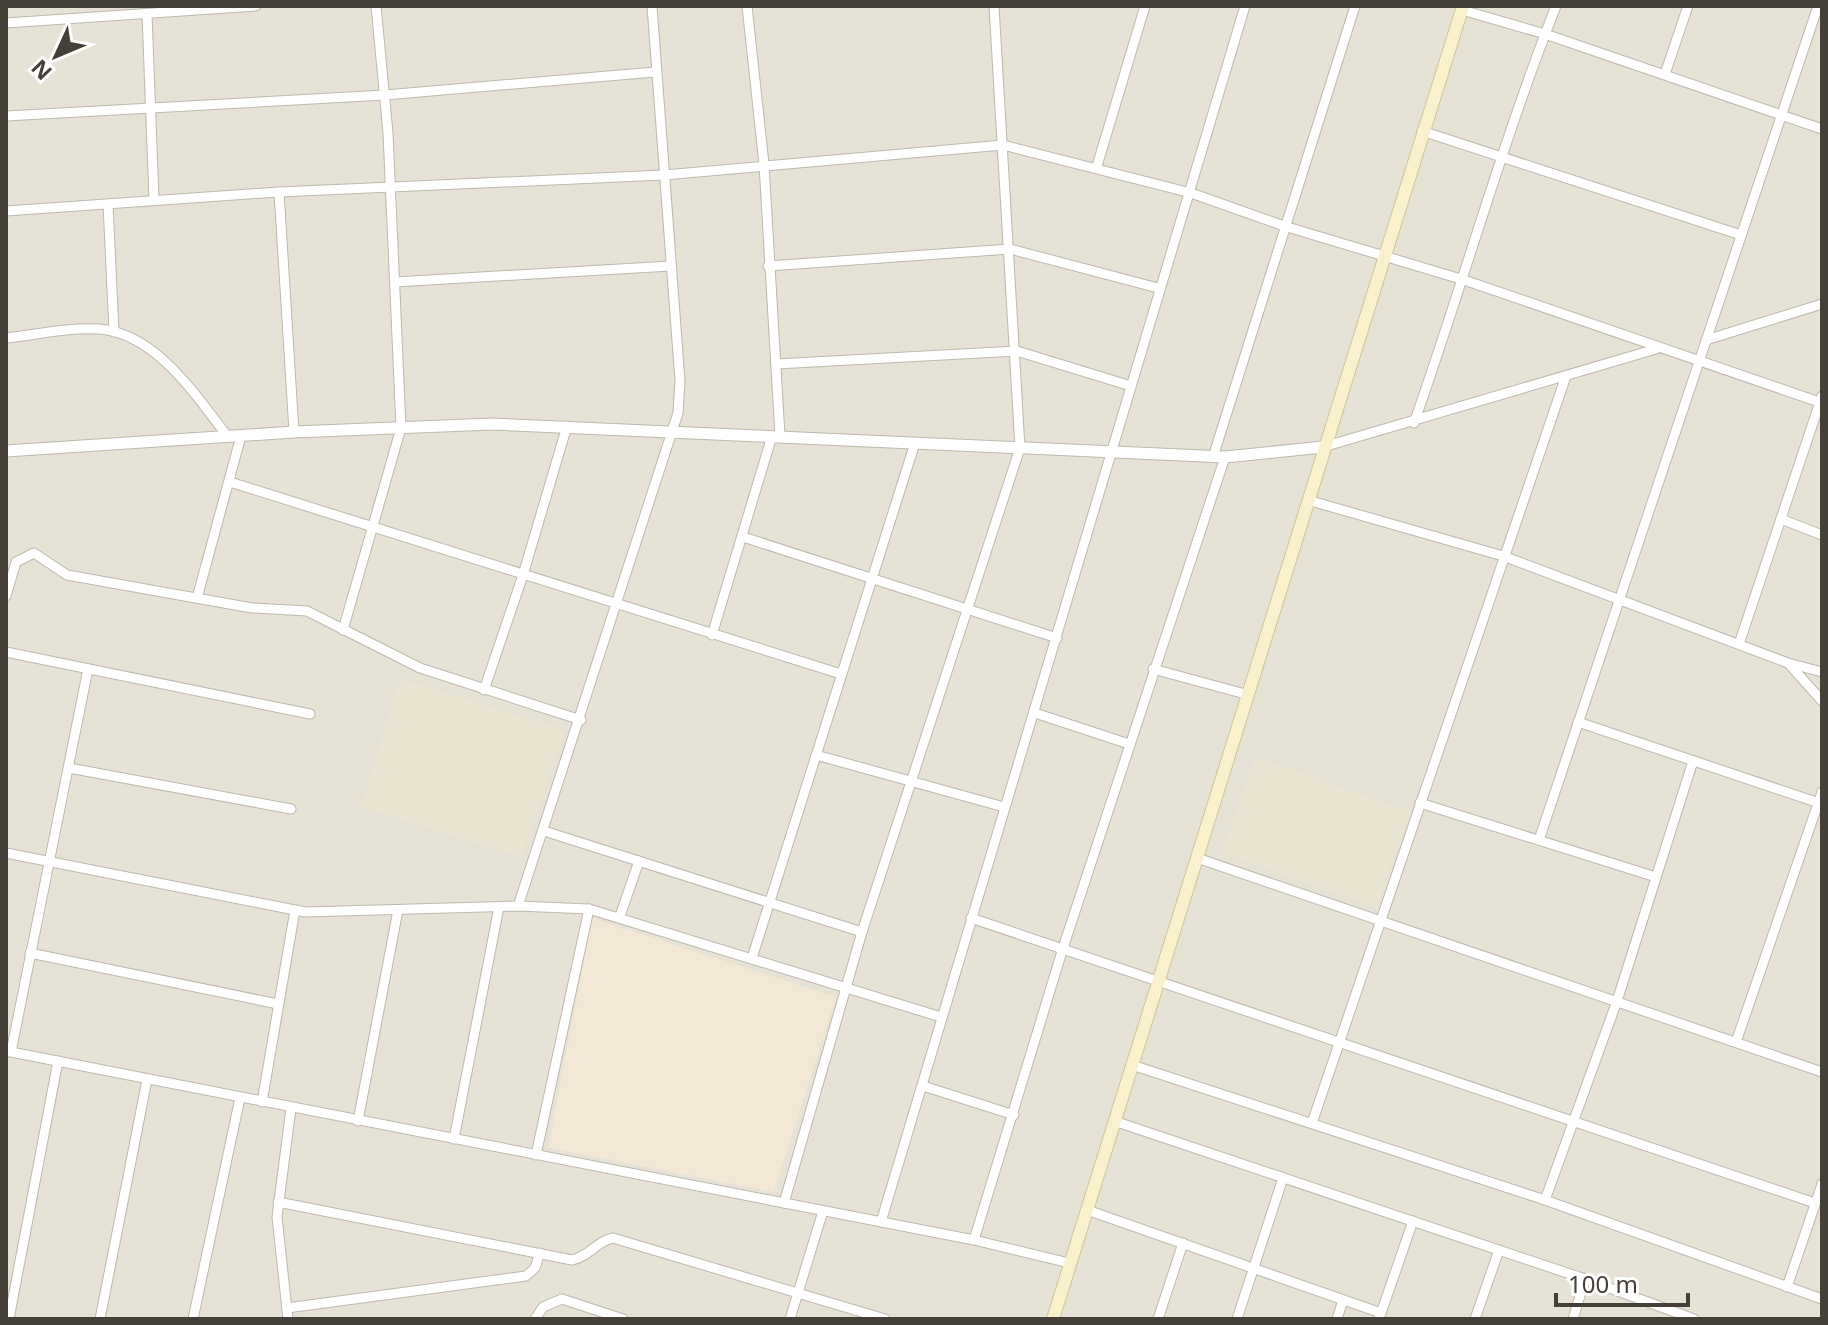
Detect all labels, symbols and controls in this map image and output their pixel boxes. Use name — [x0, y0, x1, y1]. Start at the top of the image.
north arrow — [16, 16, 96, 96]
text: N — [24, 54, 58, 87]
scale bar — [1556, 1257, 1688, 1307]
text: 100 m — [1568, 1267, 1638, 1300]

